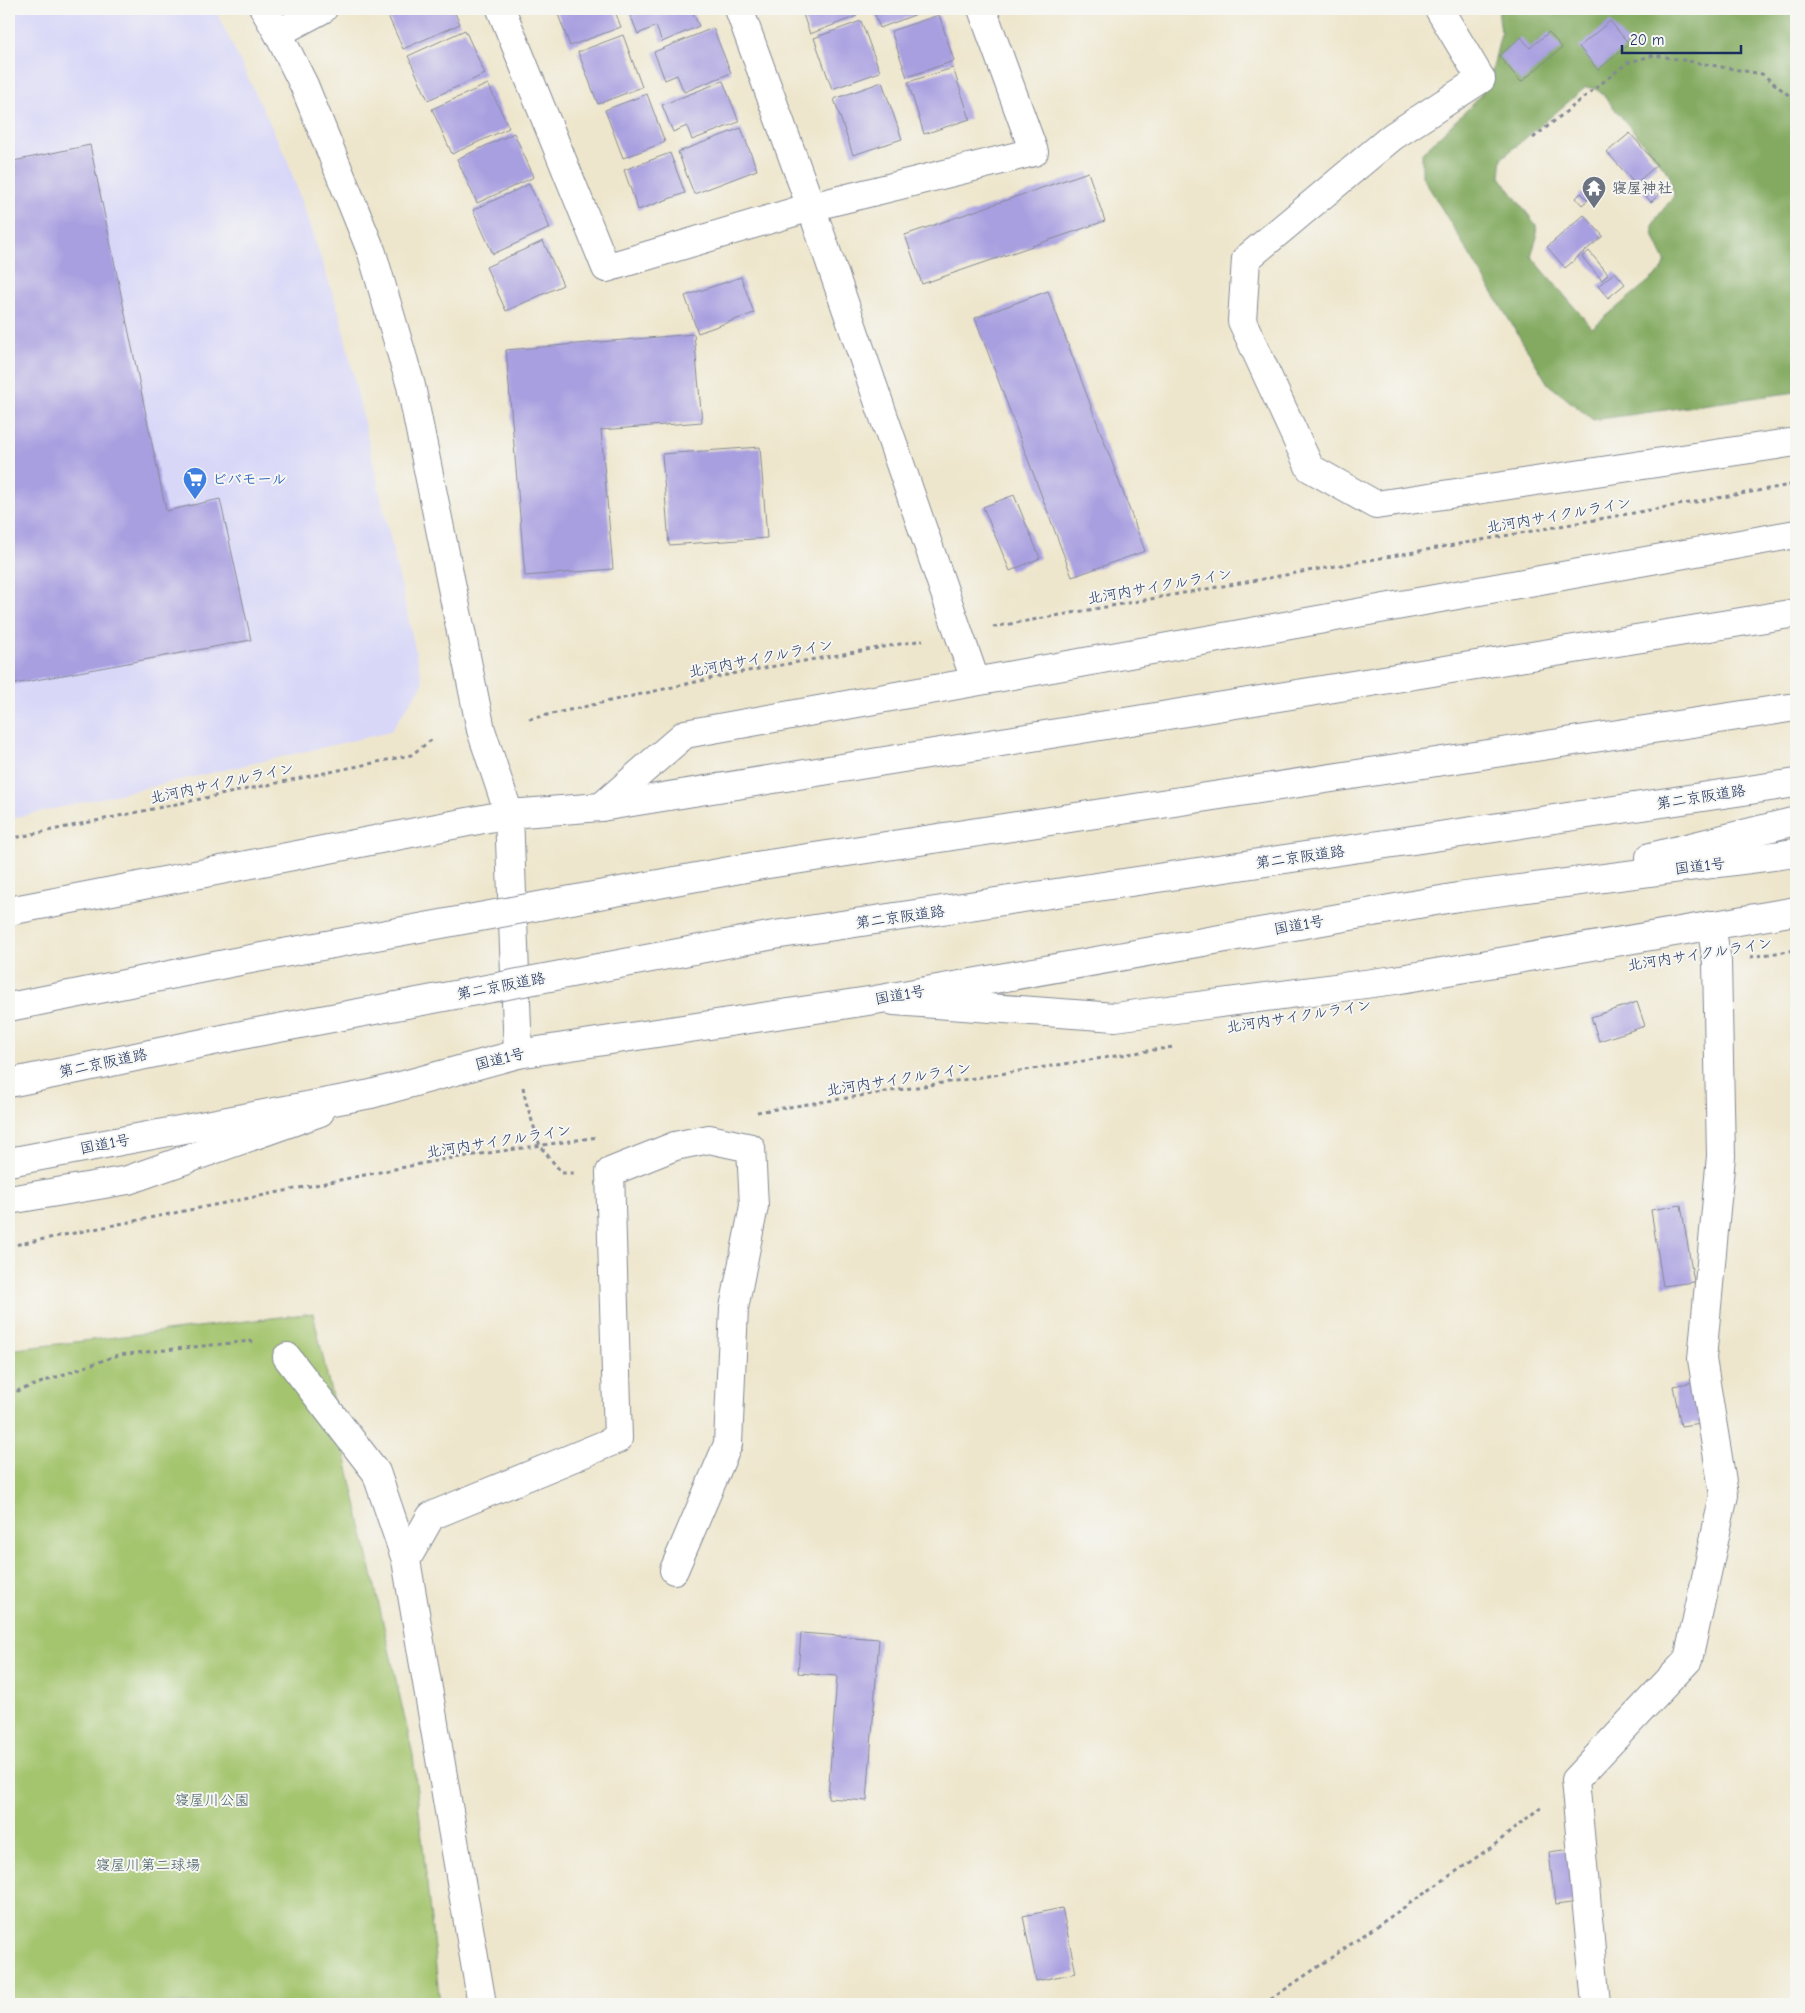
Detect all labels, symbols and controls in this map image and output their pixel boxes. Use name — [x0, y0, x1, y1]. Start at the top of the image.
scale bar — [1622, 22, 1741, 54]
text: 20 m — [1630, 31, 1664, 49]
temple icon: 寝屋神社 — [1581, 175, 1607, 209]
place label: 寝屋神社 — [1612, 179, 1672, 197]
supermarket icon: ビバモール — [182, 466, 208, 500]
place label: ビバモール — [212, 470, 286, 488]
street label: 北河内サイクルライン — [1485, 493, 1633, 537]
street label: 北河内サイクルライン — [1086, 564, 1234, 608]
street label: 北河内サイクルライン — [687, 635, 835, 681]
street label: 北河内サイクルライン — [148, 759, 296, 807]
street label: 第二京阪道路 — [1655, 781, 1747, 813]
street label: 第二京阪道路 — [1254, 842, 1346, 872]
street label: 国道1号 — [1674, 854, 1726, 878]
street label: 第二京阪道路 — [854, 902, 946, 932]
street label: 国道1号 — [1272, 912, 1326, 938]
street label: 北河内サイクルライン — [1626, 934, 1774, 974]
street label: 第二京阪道路 — [455, 969, 547, 1003]
street label: 国道1号 — [873, 982, 927, 1008]
street label: 北河内サイクルライン — [1225, 996, 1373, 1036]
street label: 国道1号 — [473, 1044, 527, 1074]
street label: 第二京阪道路 — [57, 1045, 149, 1081]
street label: 北河内サイクルライン — [825, 1059, 973, 1099]
street label: 北河内サイクルライン — [425, 1121, 573, 1161]
street label: 国道1号 — [78, 1130, 132, 1158]
park label: 寝屋川公園 — [174, 1791, 250, 1809]
park label: 寝屋川第二球場 — [95, 1856, 201, 1874]

